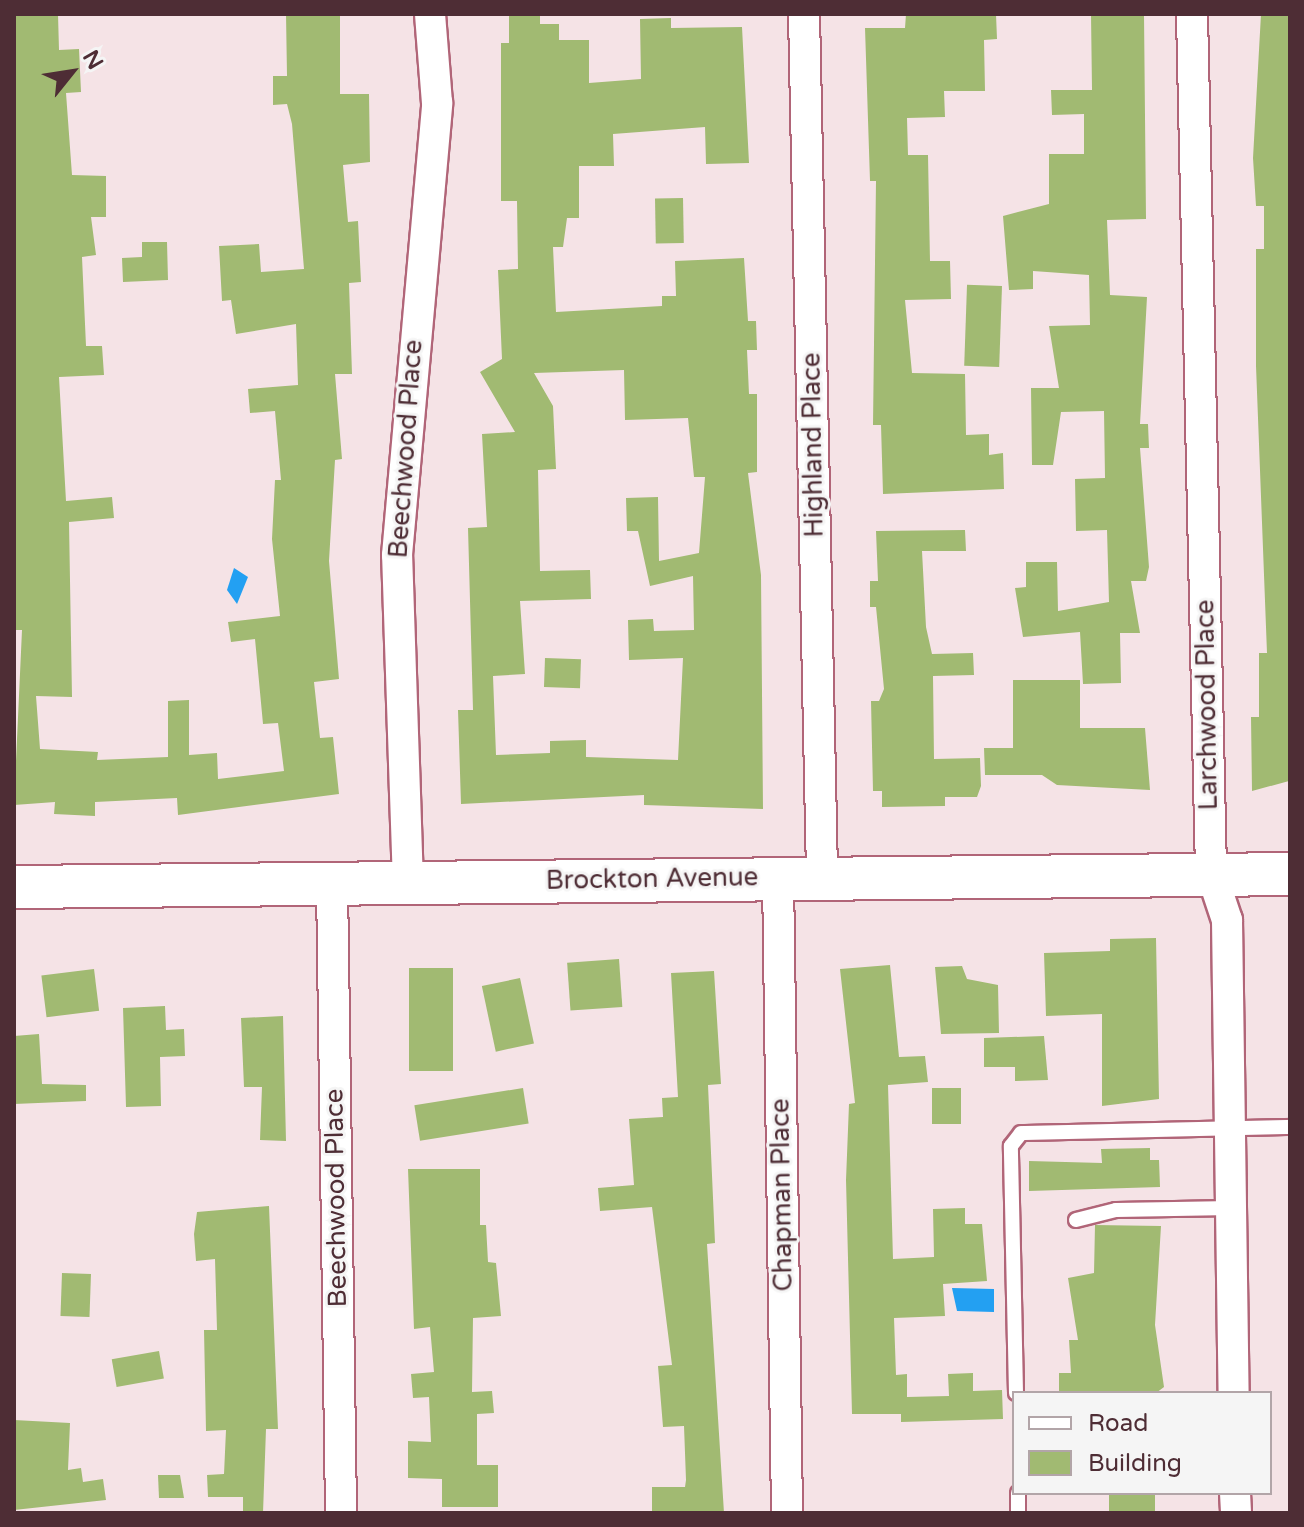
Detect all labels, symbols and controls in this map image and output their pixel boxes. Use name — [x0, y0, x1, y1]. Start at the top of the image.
north arrow — [32, 32, 112, 112]
text: N — [77, 46, 108, 74]
street label: Beechwood Place — [383, 339, 429, 559]
street label: Highland Place — [796, 352, 830, 538]
street label: Larchwood Place — [1190, 599, 1224, 811]
street label: Brockton Avenue — [546, 862, 758, 896]
street label: Beechwood Place — [318, 1088, 354, 1308]
street label: Chapman Place — [765, 1098, 799, 1292]
legend — [1012, 1391, 1272, 1495]
text: Road — [1088, 1409, 1148, 1438]
text: Building — [1088, 1449, 1182, 1478]

